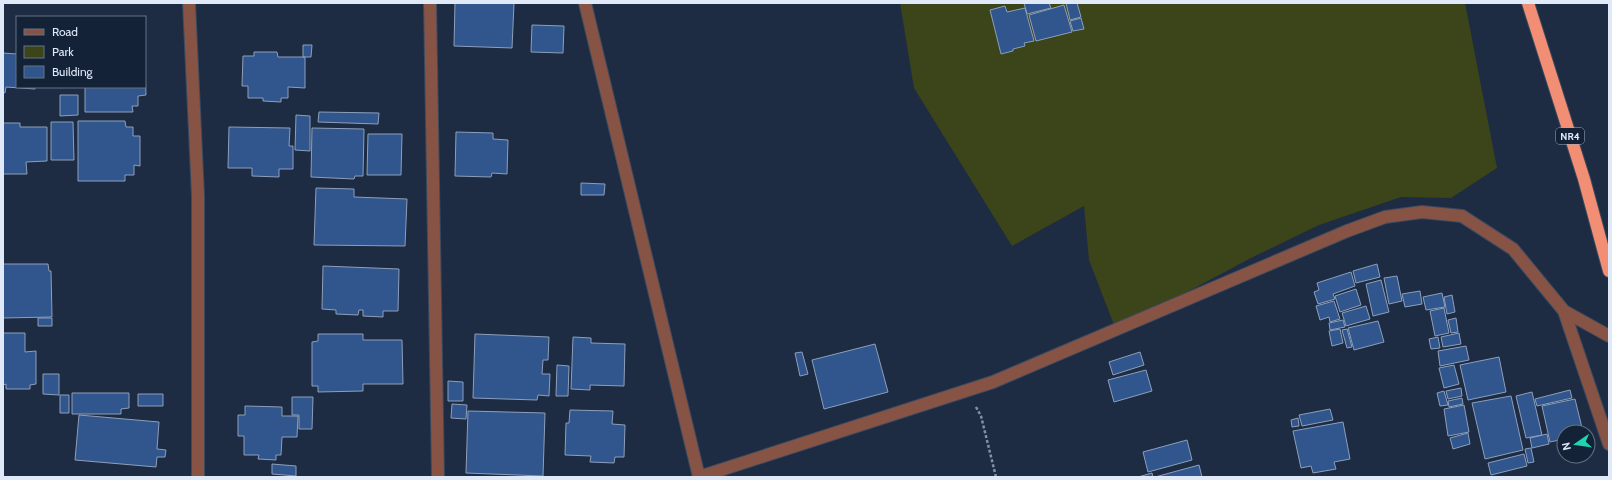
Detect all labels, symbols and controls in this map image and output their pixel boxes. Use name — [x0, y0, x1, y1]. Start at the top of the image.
legend — [16, 16, 146, 88]
text: Road — [52, 24, 78, 39]
text: Park — [52, 44, 74, 59]
text: Building — [52, 64, 94, 79]
road number: NR4 — [1556, 128, 1584, 144]
north arrow — [1556, 424, 1596, 464]
text: N — [1559, 441, 1574, 452]

